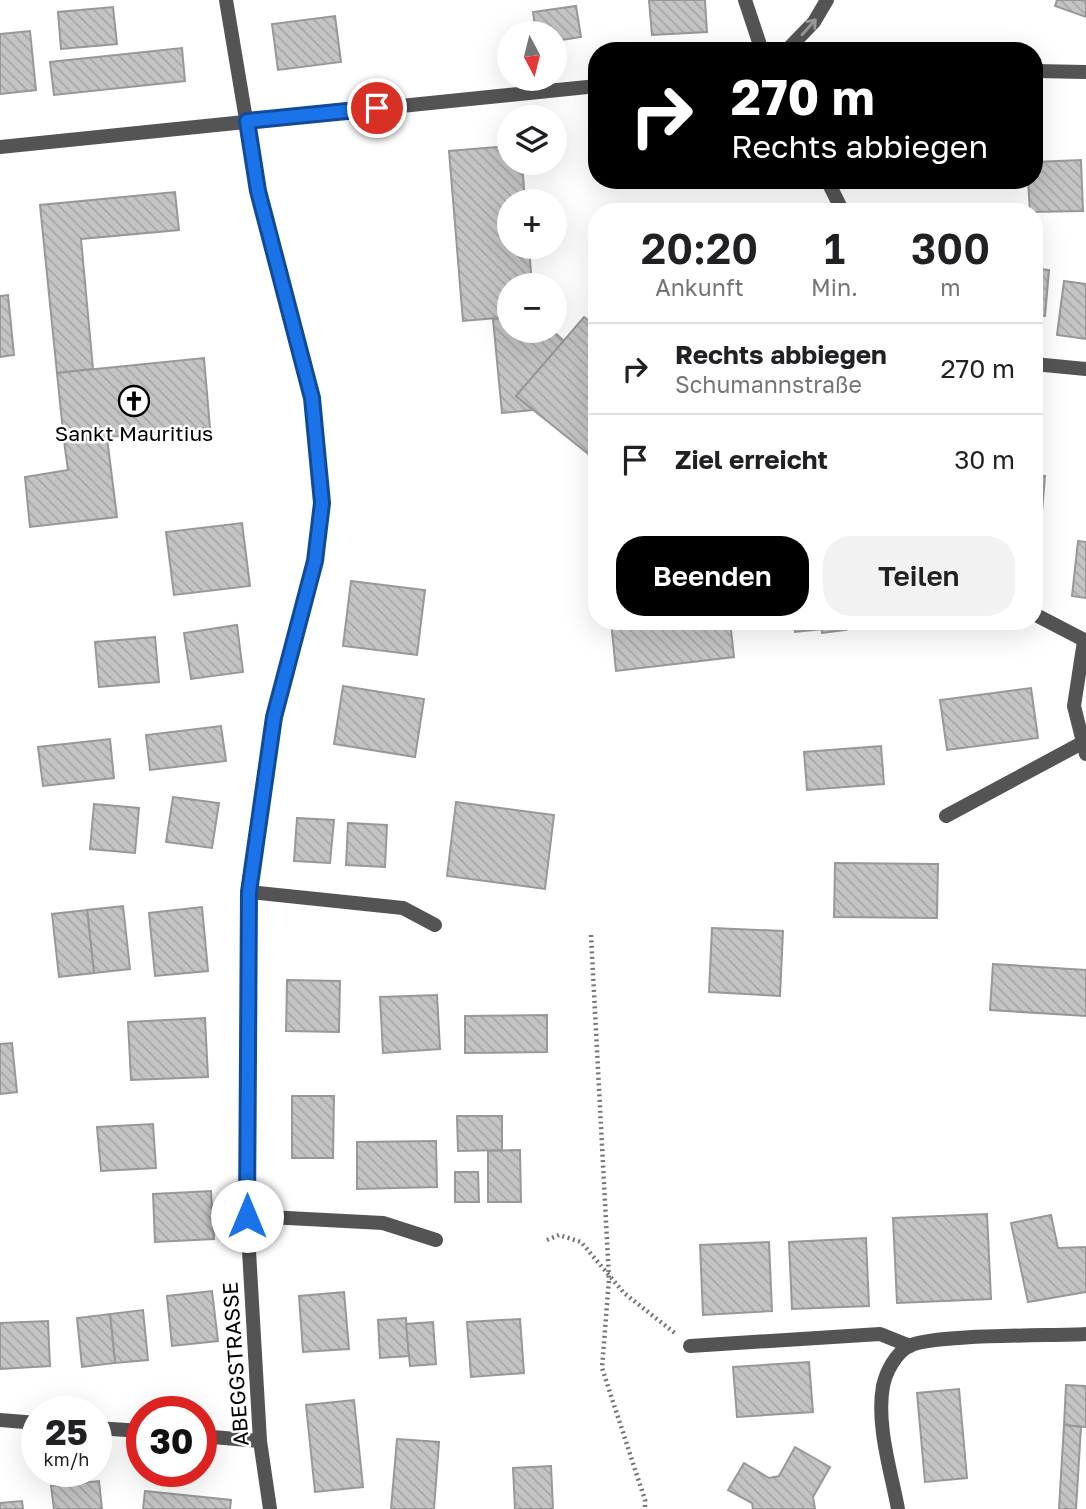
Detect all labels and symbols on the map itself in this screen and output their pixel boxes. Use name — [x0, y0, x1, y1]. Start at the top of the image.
one-way arrow — [801, 18, 817, 36]
north arrow — [497, 21, 567, 91]
pin — [347, 78, 407, 138]
church icon: Sankt Mauritius — [117, 384, 151, 418]
place label: Sankt Mauritius — [55, 420, 213, 446]
position arrow — [210, 1179, 284, 1253]
street label: ABEGGSTRASSE — [216, 1281, 254, 1447]
speed limit sign: 30 — [126, 1396, 217, 1487]

